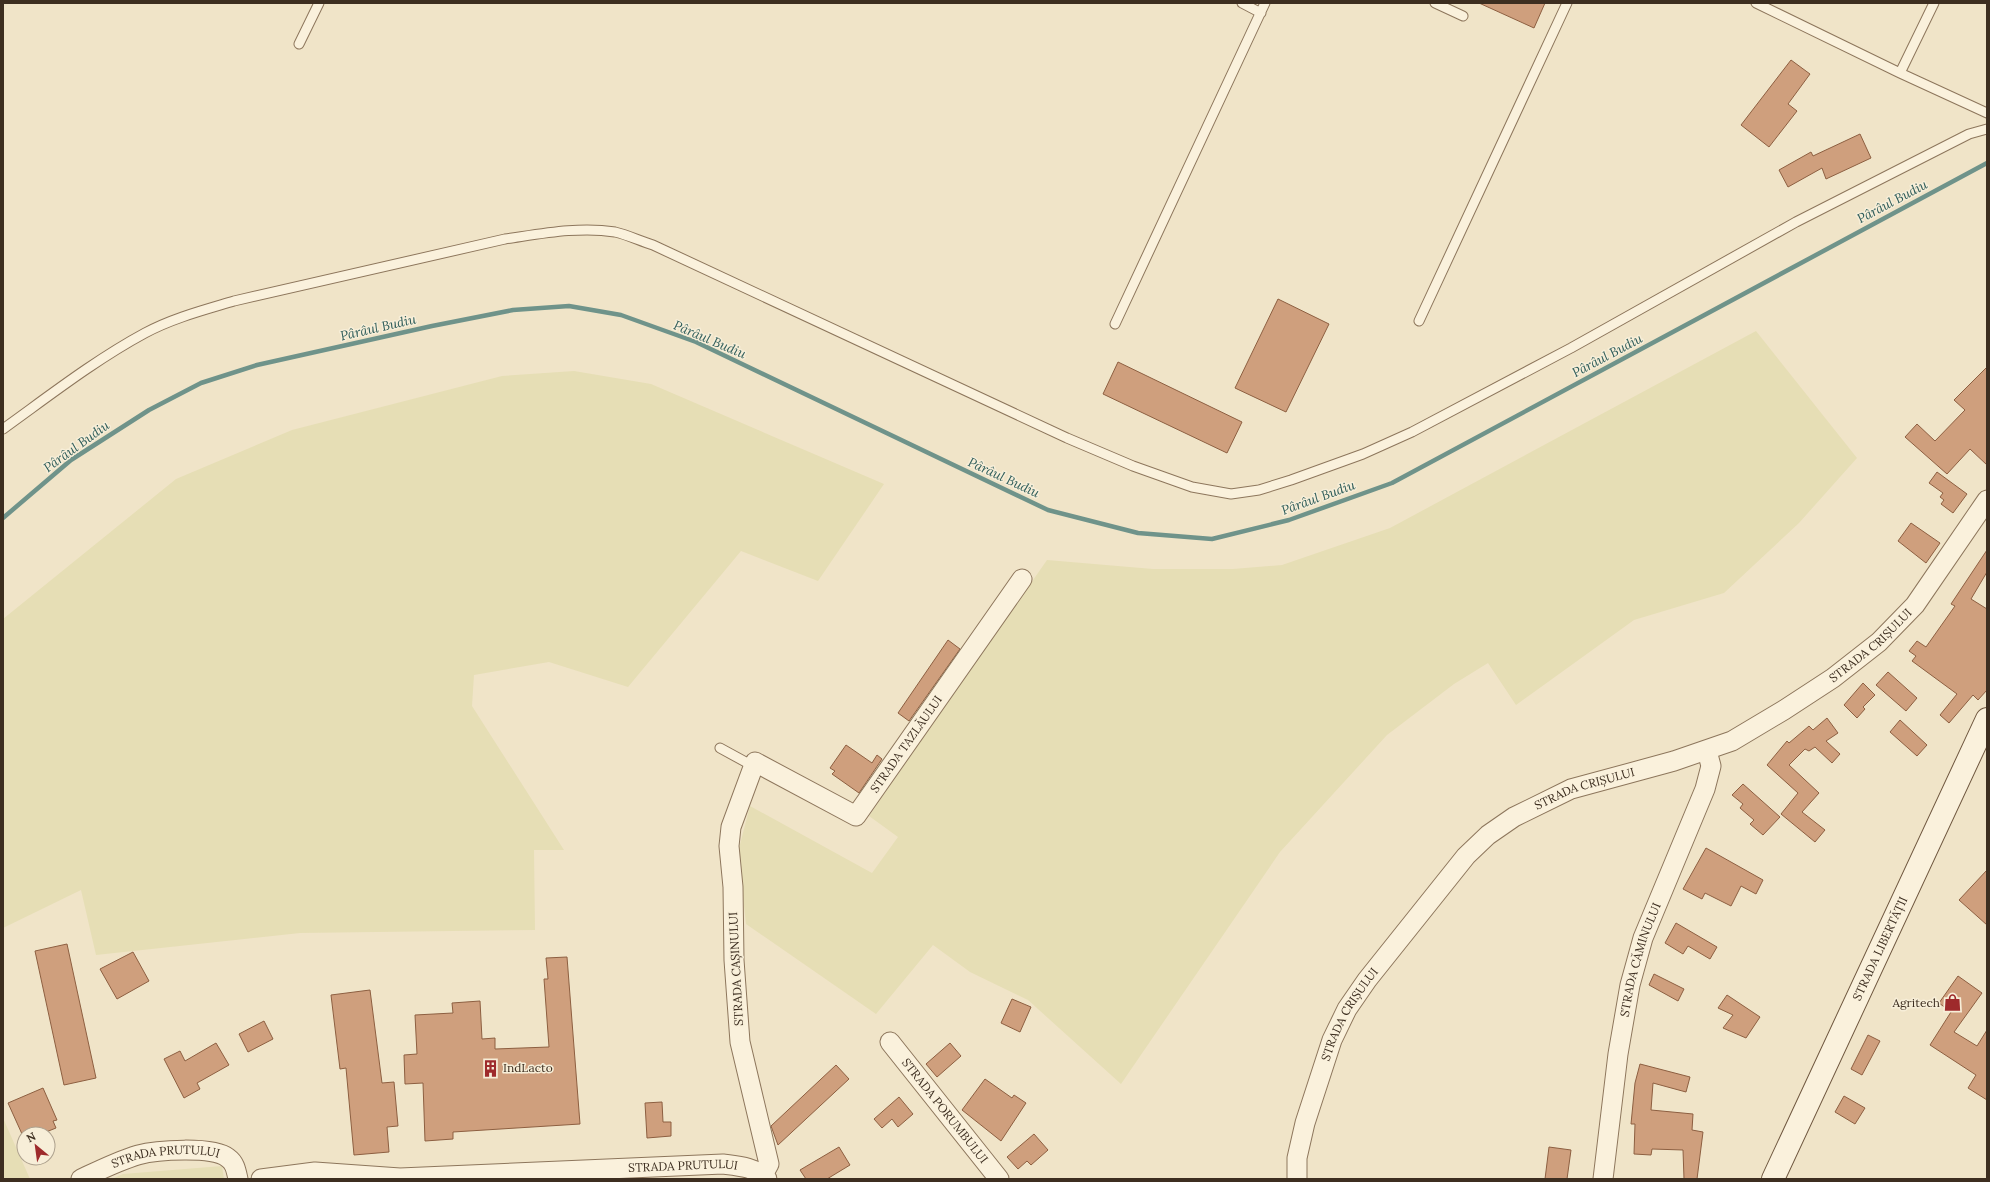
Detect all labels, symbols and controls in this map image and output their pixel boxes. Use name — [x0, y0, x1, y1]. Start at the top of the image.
water label: Pârâul Budiu — [1854, 176, 1931, 227]
water label: Pârâul Budiu — [339, 310, 418, 344]
water label: Pârâul Budiu — [671, 317, 749, 362]
water label: Pârâul Budiu — [1569, 330, 1646, 381]
water label: Pârâul Budiu — [40, 417, 113, 476]
water label: Pârâul Budiu — [965, 453, 1043, 502]
water label: Pârâul Budiu — [1279, 476, 1358, 519]
street label: STRADA CRIȘULUI — [1826, 605, 1915, 685]
street label: STRADA TAZLĂULUI — [867, 692, 945, 795]
street label: STRADA CRIȘULUI — [1532, 764, 1636, 813]
street label: STRADA LIBERTĂȚII — [1849, 894, 1910, 1003]
street label: STRADA CĂMINULUI — [1617, 900, 1664, 1018]
street label: STRADA CAȘINULUI — [725, 912, 746, 1026]
street label: STRADA CRIȘULUI — [1318, 964, 1381, 1063]
shop icon: Agritech — [1943, 993, 1963, 1013]
place label: Agritech — [1891, 995, 1940, 1010]
street label: STRADA PORUMBULUI — [899, 1055, 992, 1166]
building icon: IndLacto — [480, 1058, 500, 1078]
place label: IndLacto — [503, 1060, 553, 1075]
north arrow — [16, 1126, 56, 1166]
text: N — [24, 1129, 39, 1145]
street label: STRADA PRUTULUI — [109, 1142, 222, 1171]
street label: STRADA PRUTULUI — [628, 1156, 739, 1175]

